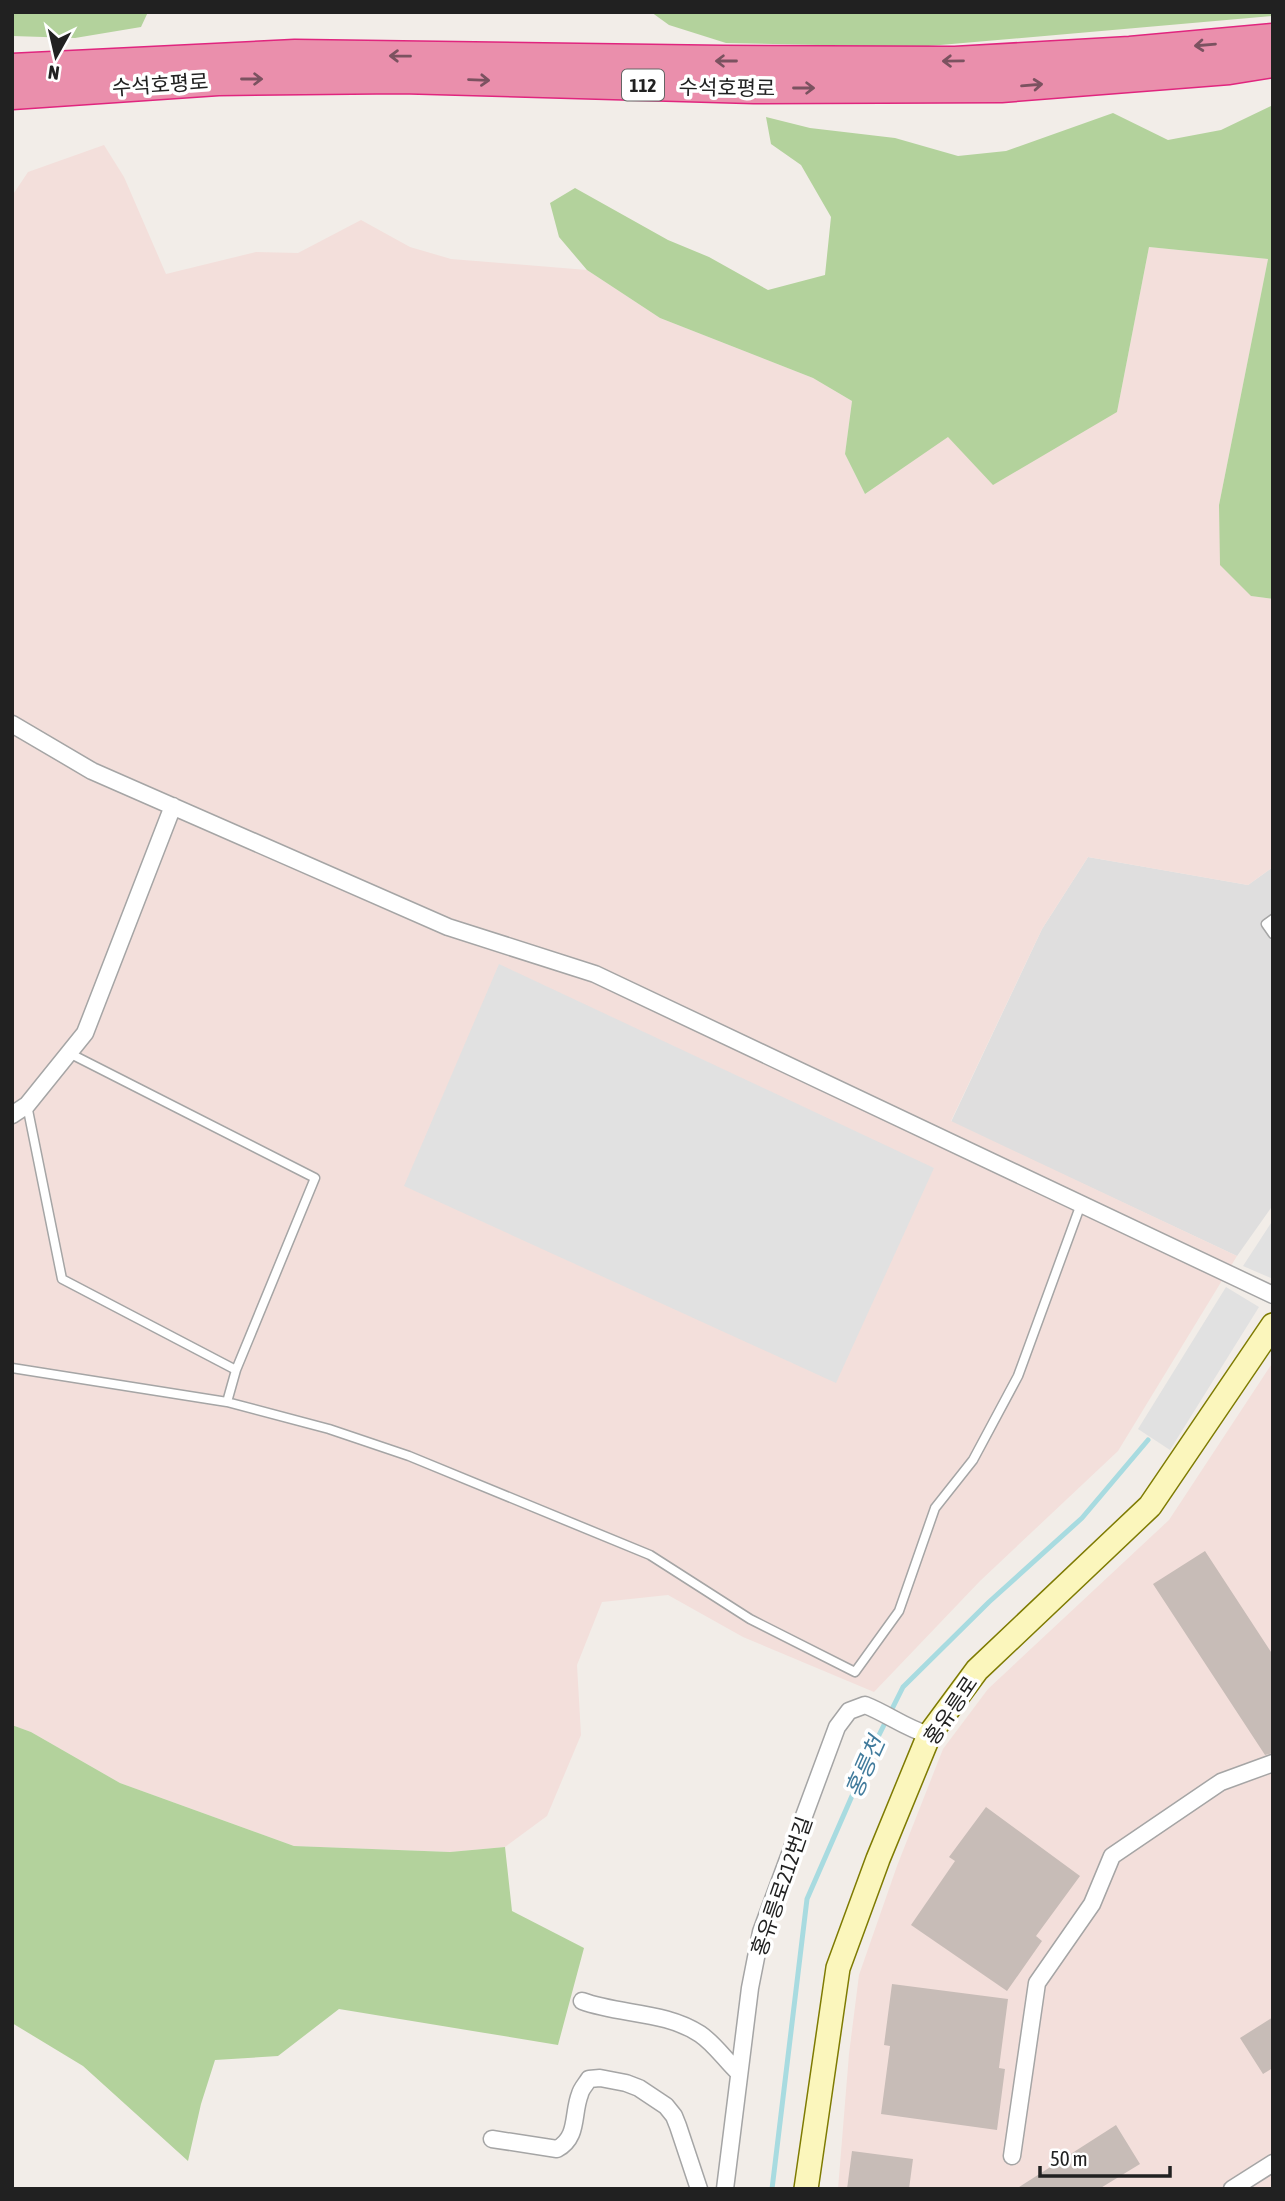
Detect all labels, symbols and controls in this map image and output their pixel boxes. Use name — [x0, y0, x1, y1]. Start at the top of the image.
north arrow — [21, 21, 91, 91]
one-way arrow — [1194, 39, 1217, 52]
one-way arrow — [389, 49, 412, 63]
one-way arrow — [715, 54, 738, 68]
one-way arrow — [942, 55, 965, 68]
text: N — [47, 61, 61, 85]
street label: 수석호평로 — [111, 69, 209, 99]
road number: 112 — [622, 69, 664, 100]
one-way arrow — [240, 73, 263, 86]
one-way arrow — [467, 74, 490, 87]
street label: 수석호평로 — [678, 74, 776, 100]
one-way arrow — [1020, 78, 1043, 91]
one-way arrow — [793, 81, 816, 95]
street label: 홍유릉로 — [918, 1671, 982, 1749]
water label: 홍릉천 — [840, 1730, 891, 1801]
street label: 홍유릉로212번길 — [746, 1813, 816, 1959]
scale bar — [1040, 2134, 1170, 2178]
text: 50 m — [1050, 2146, 1088, 2170]

